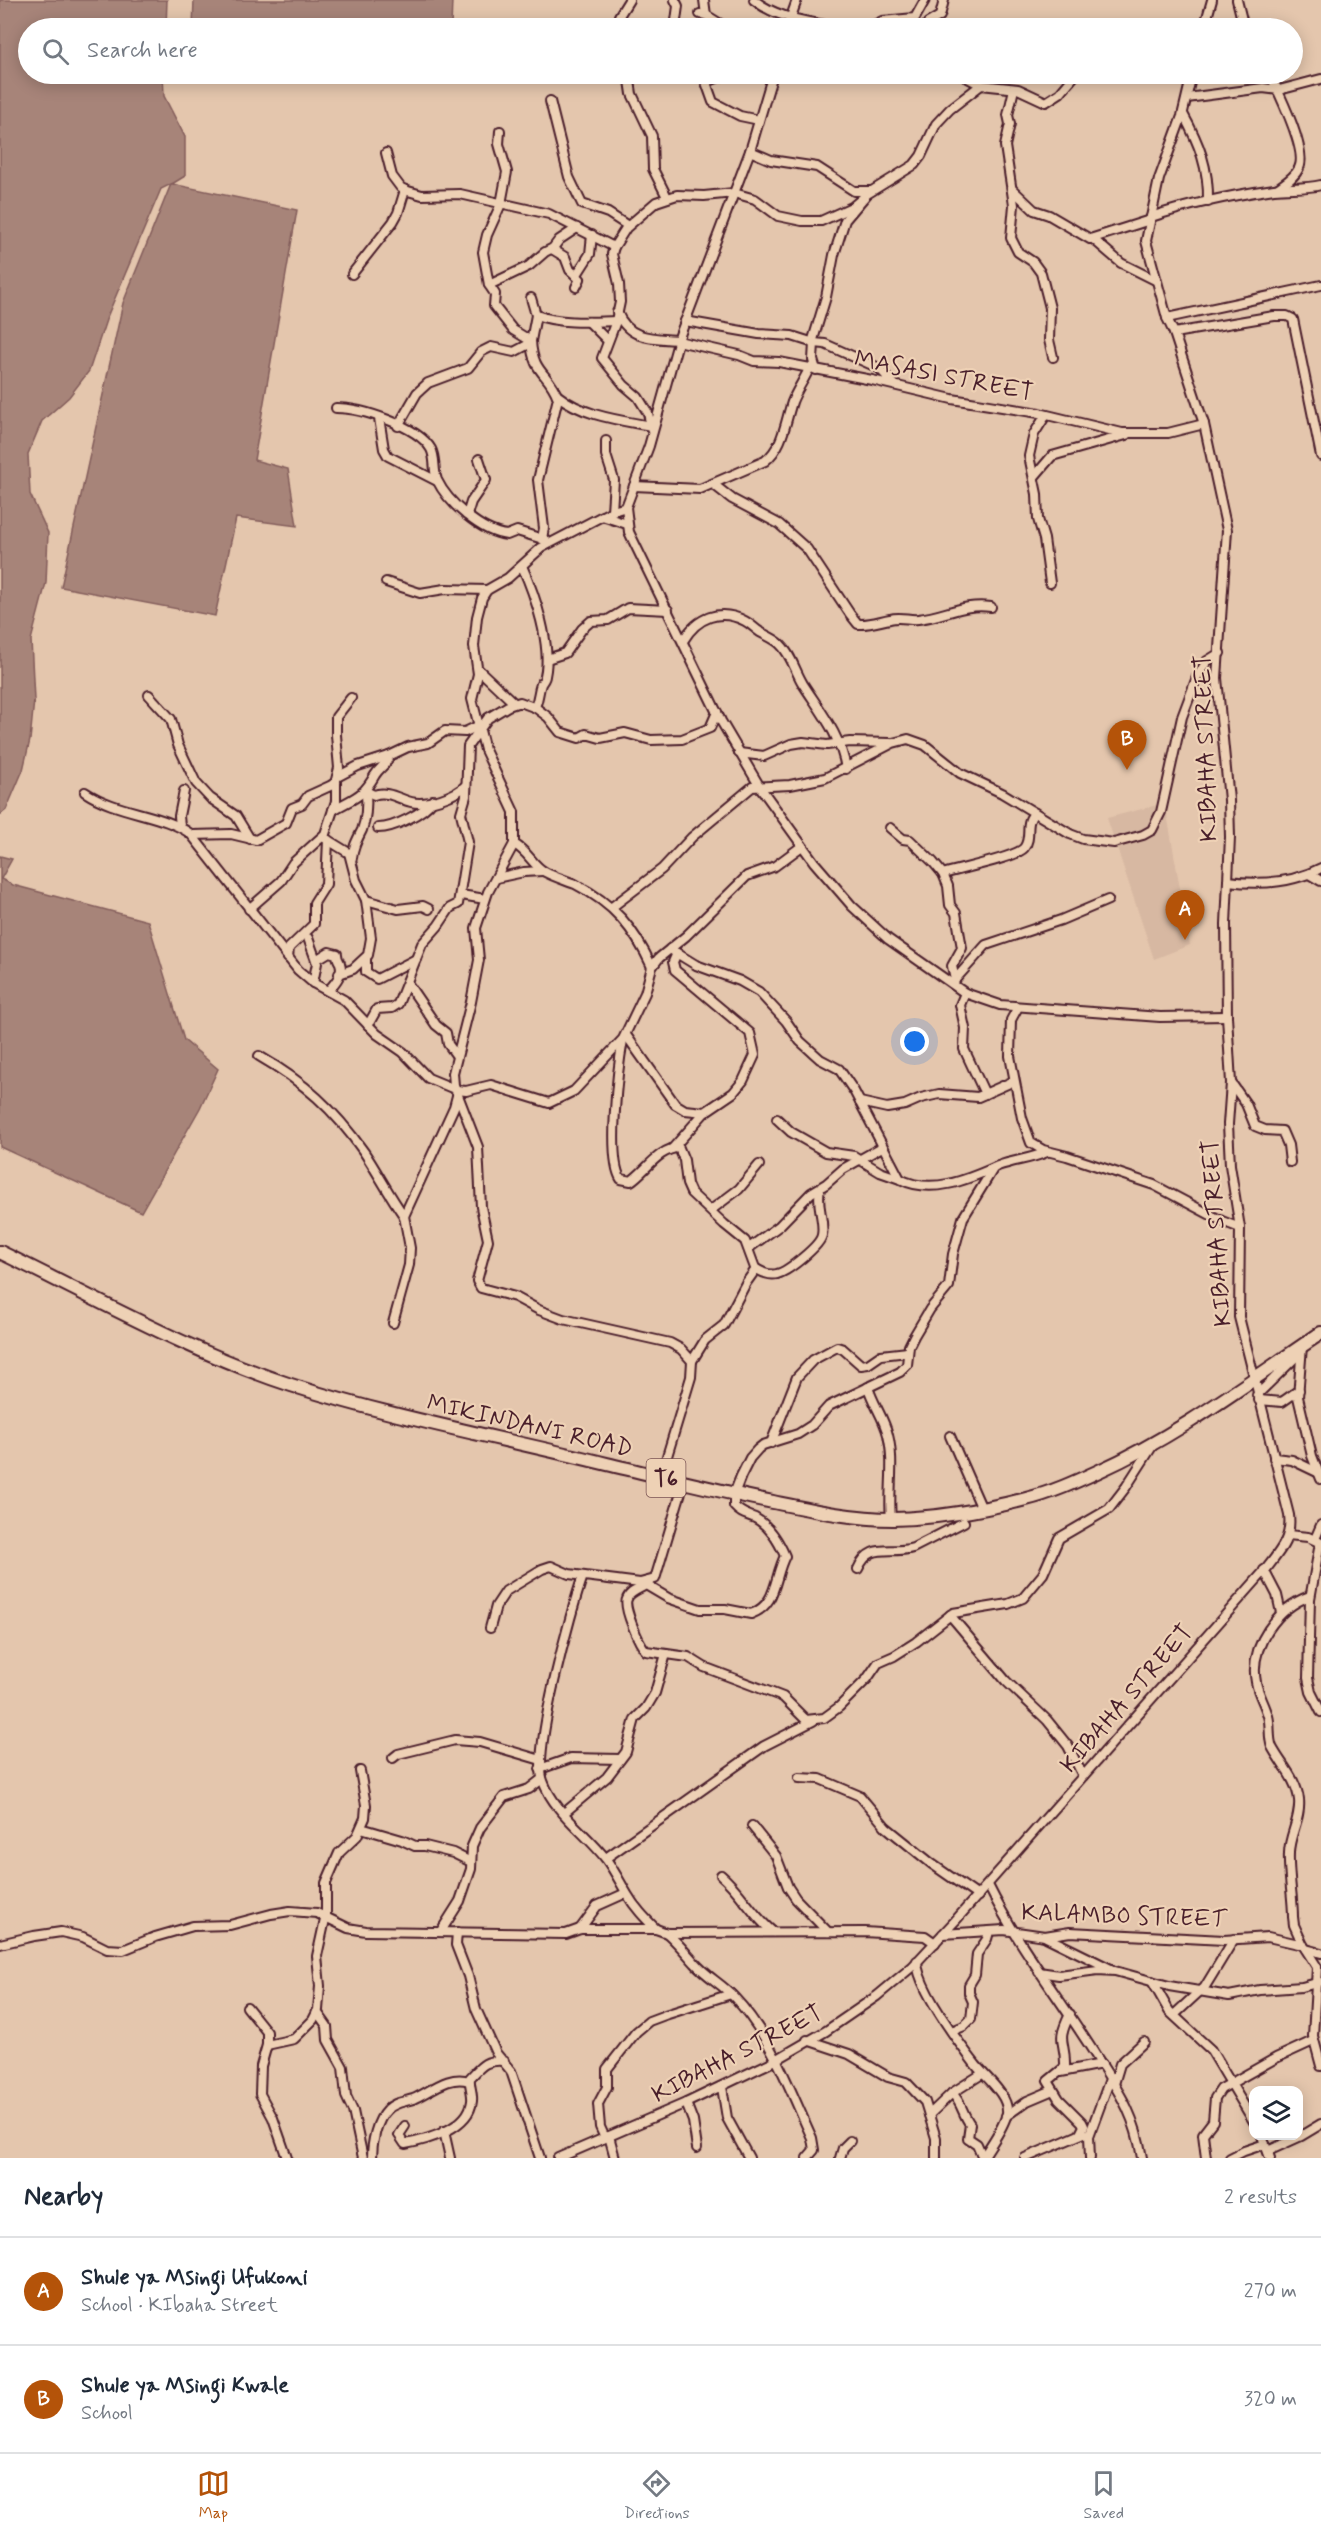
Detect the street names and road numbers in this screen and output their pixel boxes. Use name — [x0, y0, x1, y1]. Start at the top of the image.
street label: MASASI STREET — [852, 344, 1036, 409]
street label: KIBAHA STREET — [1188, 654, 1225, 842]
street label: KIBAHA STREET — [1195, 1138, 1240, 1328]
street label: MIKINDANI ROAD — [424, 1388, 636, 1465]
road number: T6 — [646, 1459, 686, 1497]
street label: KIBAHA STREET — [1054, 1618, 1200, 1780]
street label: KALAMBO STREET — [1021, 1897, 1228, 1936]
street label: KIBAHA STREET — [647, 1998, 828, 2111]

